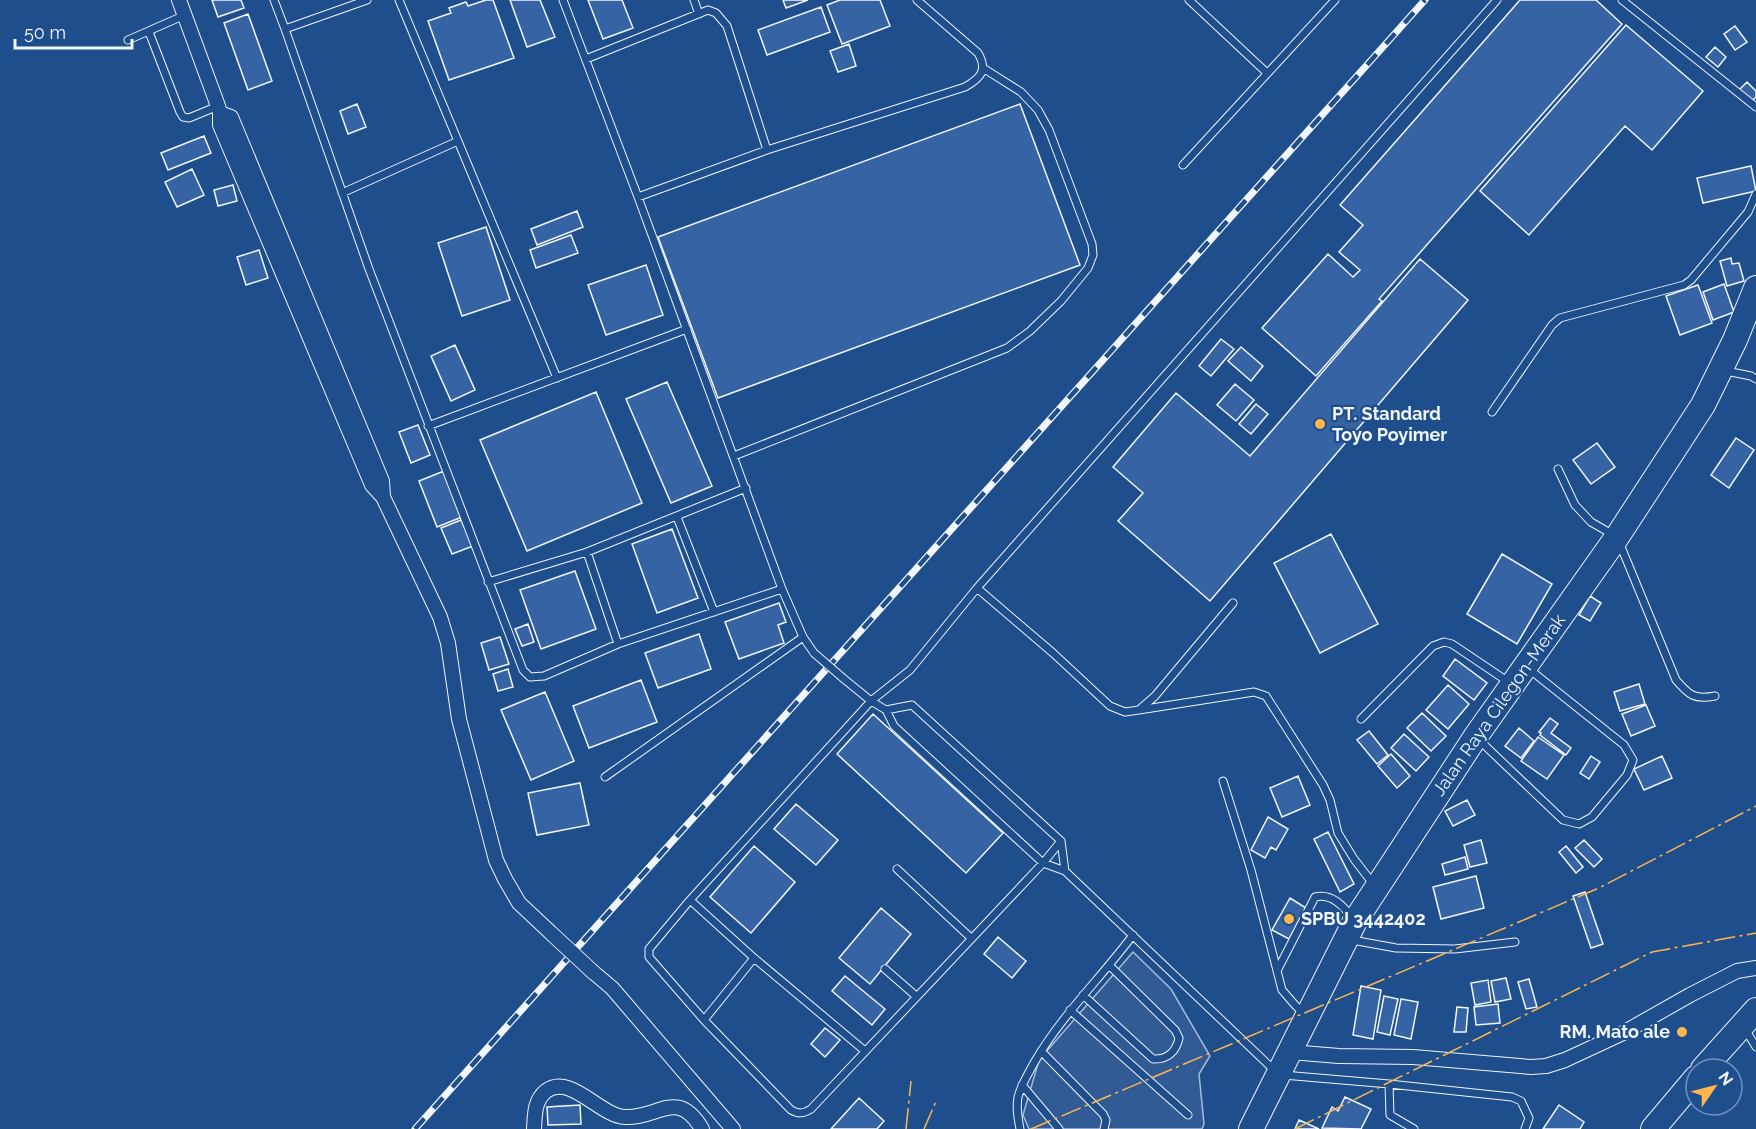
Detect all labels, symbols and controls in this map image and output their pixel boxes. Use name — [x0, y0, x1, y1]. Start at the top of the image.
scale bar — [15, 12, 132, 50]
text: 50 m — [24, 22, 66, 43]
place label: PT. Standard Toyo Poyimer — [1332, 403, 1447, 445]
marker: PT. Standard Toyo Poyimer — [1313, 417, 1327, 431]
street label: Jalan Raya Cilegon-Merak — [1428, 610, 1570, 799]
place label: SPBU 3442402 — [1301, 908, 1426, 929]
marker: SPBU 3442402 — [1282, 912, 1296, 926]
place label: RM. Mato ale — [1560, 1021, 1670, 1042]
marker: RM. Mato ale — [1675, 1025, 1689, 1039]
north arrow — [1684, 1057, 1744, 1117]
text: N — [1715, 1068, 1737, 1089]

